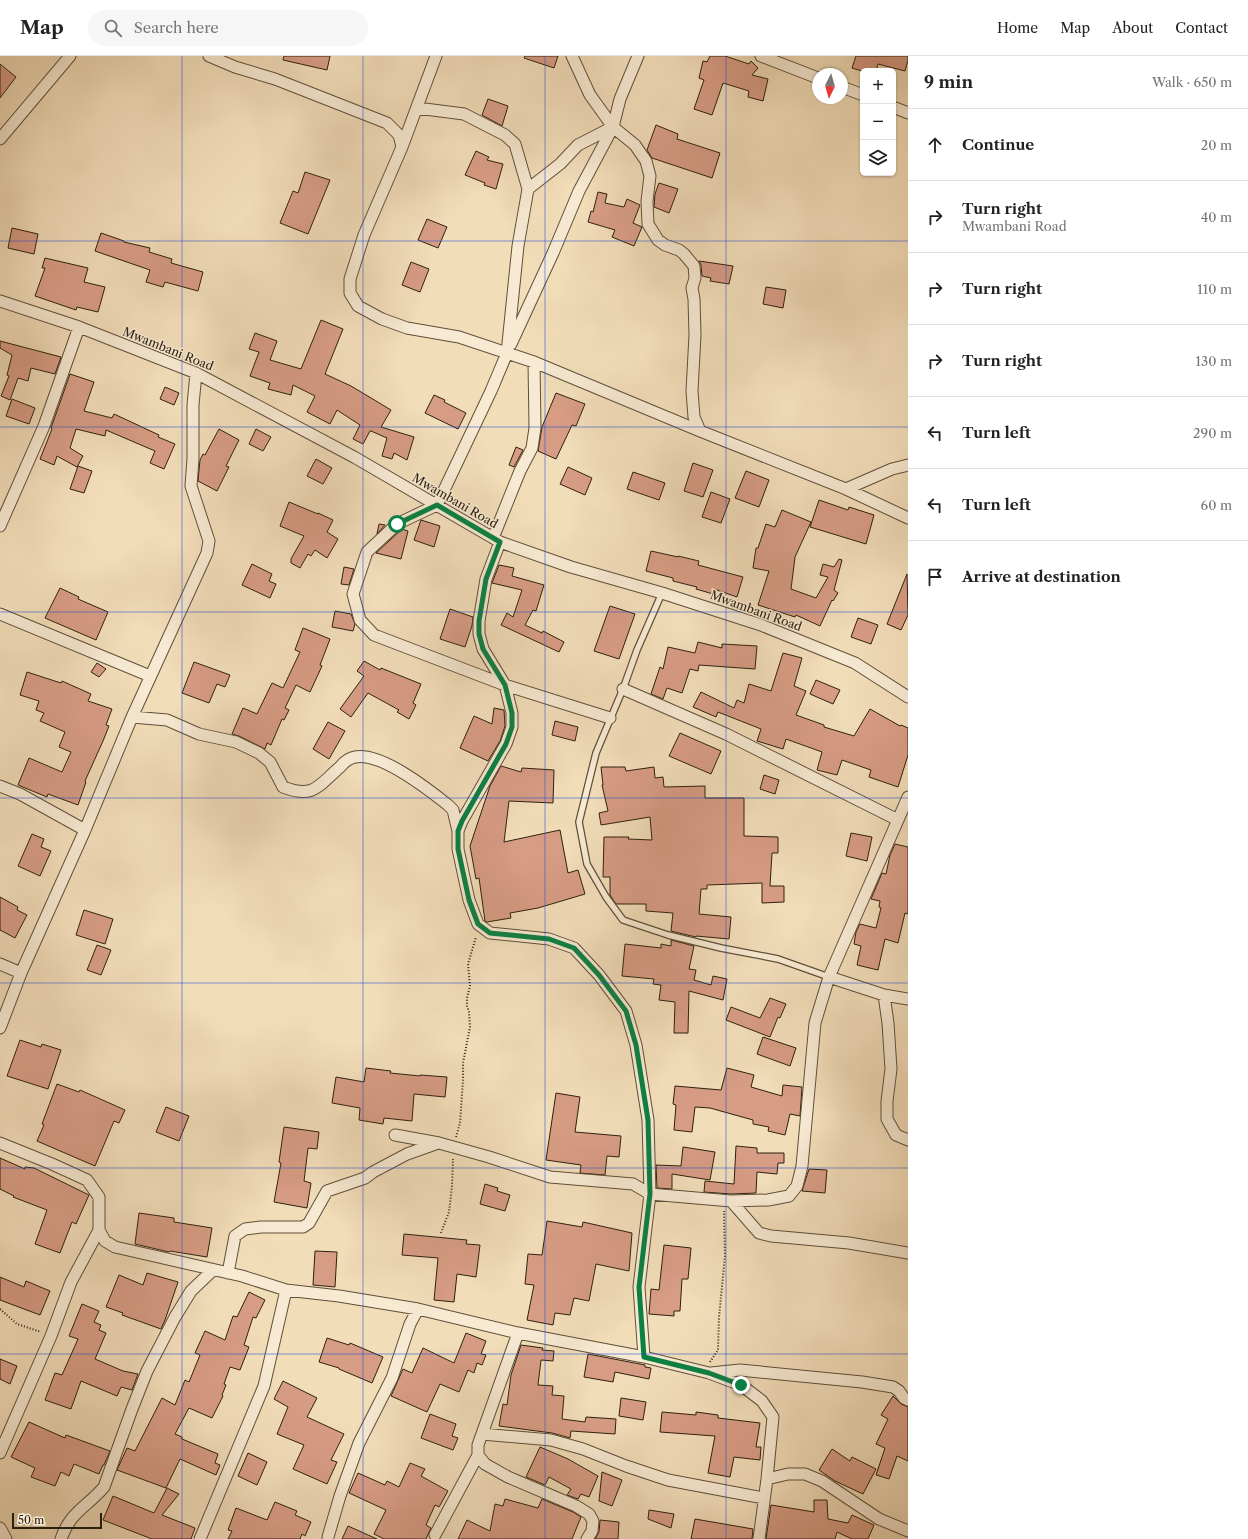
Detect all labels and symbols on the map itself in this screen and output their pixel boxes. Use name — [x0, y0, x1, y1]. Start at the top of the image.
north arrow — [812, 68, 848, 104]
street label: Mwambani Road — [121, 324, 216, 374]
street label: Mwambani Road — [410, 470, 501, 532]
route start — [388, 515, 406, 533]
street label: Mwambani Road — [708, 587, 805, 634]
route end — [732, 1376, 750, 1394]
scale bar — [12, 1511, 102, 1530]

